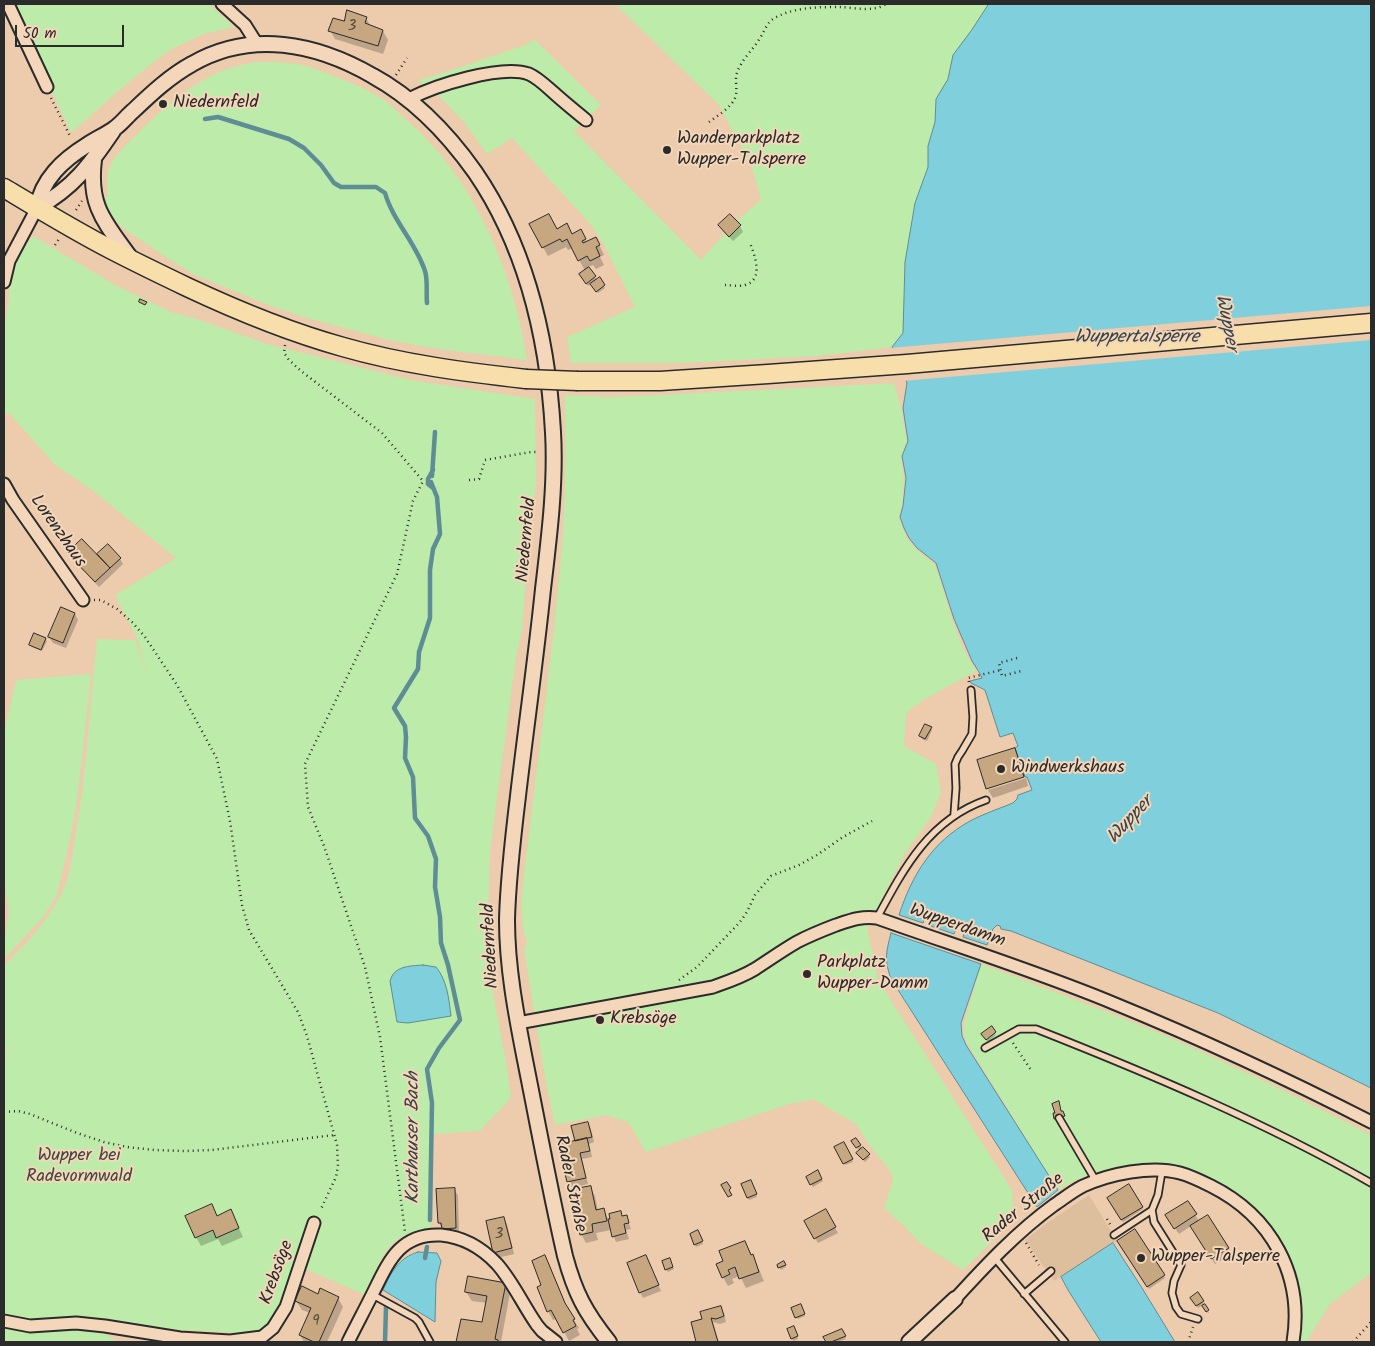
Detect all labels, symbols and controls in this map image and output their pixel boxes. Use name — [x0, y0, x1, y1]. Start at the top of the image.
scale bar — [18, 15, 126, 47]
house number: 3 — [348, 18, 356, 36]
text: 50 m — [23, 22, 57, 46]
place label: Niedernfeld — [173, 93, 258, 115]
marker: Niedernfeld — [157, 98, 169, 110]
place label: Wanderparkplatz Wupper-Talsperre — [677, 129, 806, 172]
marker: Wanderparkplatz Wupper-Talsperre — [661, 144, 673, 156]
water label: Wupper — [1208, 293, 1242, 353]
water label: Wuppertalsperre — [1075, 328, 1199, 350]
street label: Lorenzhaus — [24, 491, 90, 573]
street label: Niedernfeld — [514, 496, 542, 584]
place label: Windwerkshaus — [1011, 758, 1125, 780]
marker: Windwerkshaus — [995, 763, 1007, 775]
water label: Wupper — [1103, 792, 1159, 850]
street label: Wupperdamm — [906, 900, 1008, 954]
street label: Niedernfeld — [479, 903, 505, 989]
place label: Parkplatz Wupper-Damm — [817, 953, 928, 996]
marker: Parkplatz Wupper-Damm — [801, 968, 813, 980]
place label: Krebsöge — [610, 1009, 677, 1031]
marker: Krebsöge — [594, 1014, 606, 1026]
water label: Karthauser Bach — [404, 1072, 426, 1204]
street label: Rader Straße — [548, 1133, 590, 1235]
park label: Wupper bei Radevormwald — [26, 1146, 132, 1188]
street label: Rader Straße — [979, 1170, 1069, 1248]
house number: 3 — [495, 1226, 503, 1244]
street label: Krebsöge — [256, 1238, 300, 1308]
place label: Wupper-Talsperre — [1151, 1247, 1280, 1269]
marker: Wupper-Talsperre — [1135, 1252, 1147, 1264]
house number: 9 — [312, 1313, 320, 1331]

